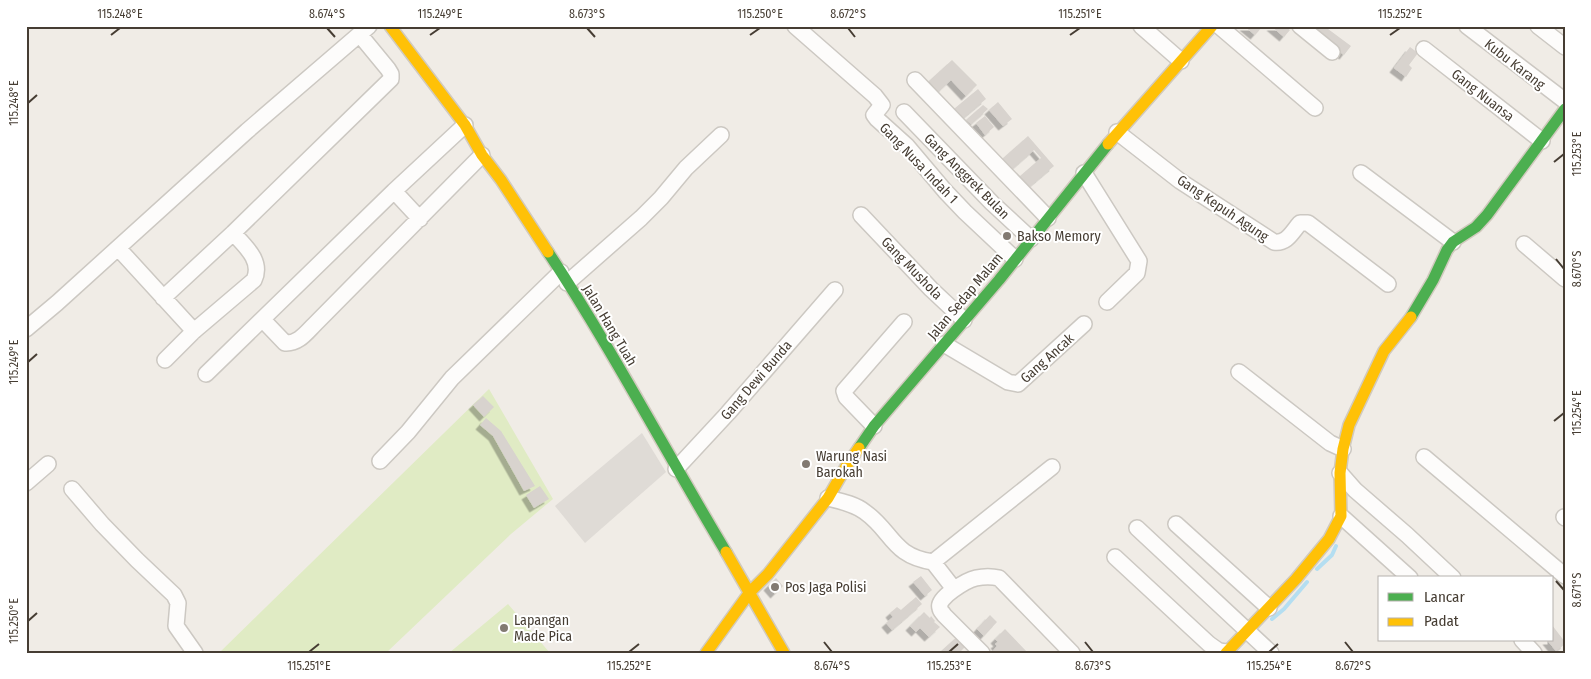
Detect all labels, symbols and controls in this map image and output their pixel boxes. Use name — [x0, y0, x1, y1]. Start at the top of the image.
text: 115.248°E — [97, 7, 143, 21]
text: 8.674°S — [309, 7, 345, 21]
text: 115.249°E — [418, 7, 463, 21]
text: 8.673°S — [569, 7, 605, 21]
text: 115.250°E — [737, 7, 783, 21]
text: 8.672°S — [830, 7, 866, 21]
text: 115.251°E — [1058, 7, 1102, 21]
text: 115.252°E — [1378, 7, 1423, 21]
street label: Kubu Karang — [1481, 35, 1549, 94]
street label: Gang Nuansa — [1448, 66, 1518, 125]
text: 115.248°E — [7, 80, 21, 126]
street label: Gang Nusa Indah 1 — [876, 119, 961, 207]
street label: Gang Anggrek Bulan — [920, 130, 1013, 223]
text: 115.253°E — [1570, 131, 1584, 176]
street label: Gang Kepuh Agung — [1174, 172, 1272, 246]
place label: Bakso Memory — [1017, 228, 1101, 245]
marker: Bakso Memory — [1001, 230, 1013, 242]
street label: Gang Mushola — [878, 233, 946, 303]
street label: Jalan Sedap Malam — [924, 249, 1007, 343]
text: 8.670°S — [1570, 251, 1584, 287]
street label: Jalan Hang Tuah — [579, 282, 640, 369]
street label: Gang Ancak — [1017, 330, 1078, 387]
street label: Gang Dewi Bunda — [717, 337, 796, 424]
text: 115.249°E — [7, 339, 21, 384]
text: 115.254°E — [1570, 390, 1584, 436]
place label: Warung Nasi Barokah — [816, 448, 887, 481]
marker: Warung Nasi Barokah — [800, 458, 812, 470]
text: 8.671°S — [1570, 572, 1584, 608]
legend — [1378, 576, 1554, 642]
place label: Pos Jaga Polisi — [785, 579, 867, 596]
marker: Pos Jaga Polisi — [769, 581, 781, 593]
text: Lancar — [1424, 588, 1465, 606]
text: 115.250°E — [7, 598, 21, 644]
place label: Lapangan Made Pica — [514, 612, 572, 645]
text: Padat — [1424, 612, 1459, 630]
marker: Lapangan Made Pica — [498, 622, 510, 634]
text: 115.251°E — [287, 659, 331, 673]
text: 115.252°E — [607, 659, 652, 673]
text: 8.674°S — [814, 659, 850, 673]
text: 115.253°E — [927, 659, 972, 673]
text: 8.673°S — [1075, 659, 1111, 673]
text: 115.254°E — [1246, 659, 1292, 673]
text: 8.672°S — [1335, 659, 1371, 673]

